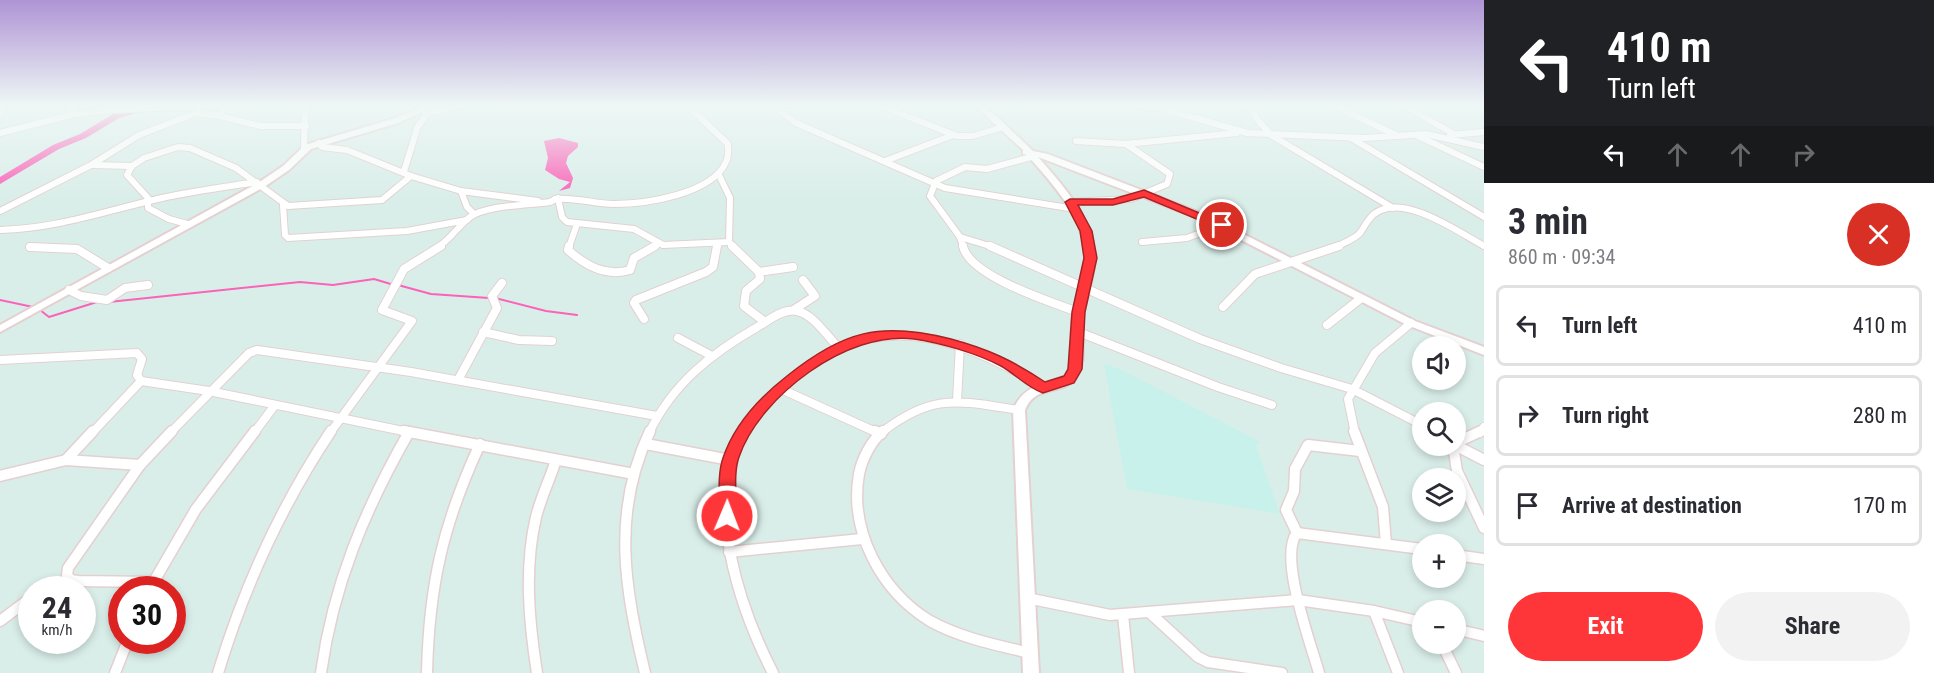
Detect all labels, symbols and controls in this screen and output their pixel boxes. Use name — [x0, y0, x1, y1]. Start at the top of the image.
text: 410 m — [1607, 23, 1712, 72]
icon: left — [1508, 24, 1586, 102]
text: Turn left — [1607, 73, 1696, 105]
icon: left — [1598, 138, 1631, 171]
icon: ahead — [1661, 138, 1694, 171]
icon: ahead — [1724, 138, 1757, 171]
icon: right — [1787, 138, 1820, 171]
pin — [1196, 199, 1247, 250]
text: 3 min — [1508, 201, 1588, 243]
button: close — [1847, 203, 1910, 266]
icon: arrive — [1205, 208, 1238, 241]
text: 860 m · 09:34 — [1508, 245, 1615, 269]
icon: left — [1511, 309, 1544, 342]
text: Turn left — [1562, 313, 1637, 338]
text: 410 m — [1853, 313, 1907, 338]
map controls — [1412, 336, 1466, 654]
button: sound — [1412, 336, 1466, 390]
icon: right — [1511, 399, 1544, 432]
button: search — [1412, 402, 1466, 456]
text: Turn right — [1562, 403, 1649, 428]
text: 280 m — [1853, 403, 1907, 428]
button: layers — [1412, 468, 1466, 522]
position arrow — [695, 484, 759, 548]
icon: arrive — [1511, 489, 1544, 522]
text: Arrive at destination — [1562, 493, 1742, 518]
text: 170 m — [1853, 493, 1907, 518]
button: + — [1412, 534, 1466, 588]
speed limit sign: 30 — [108, 576, 186, 654]
text: 24 — [42, 590, 72, 625]
button: Exit — [1508, 592, 1703, 661]
button: Share — [1715, 592, 1910, 661]
button: − — [1412, 600, 1466, 654]
text: km/h — [42, 621, 72, 639]

